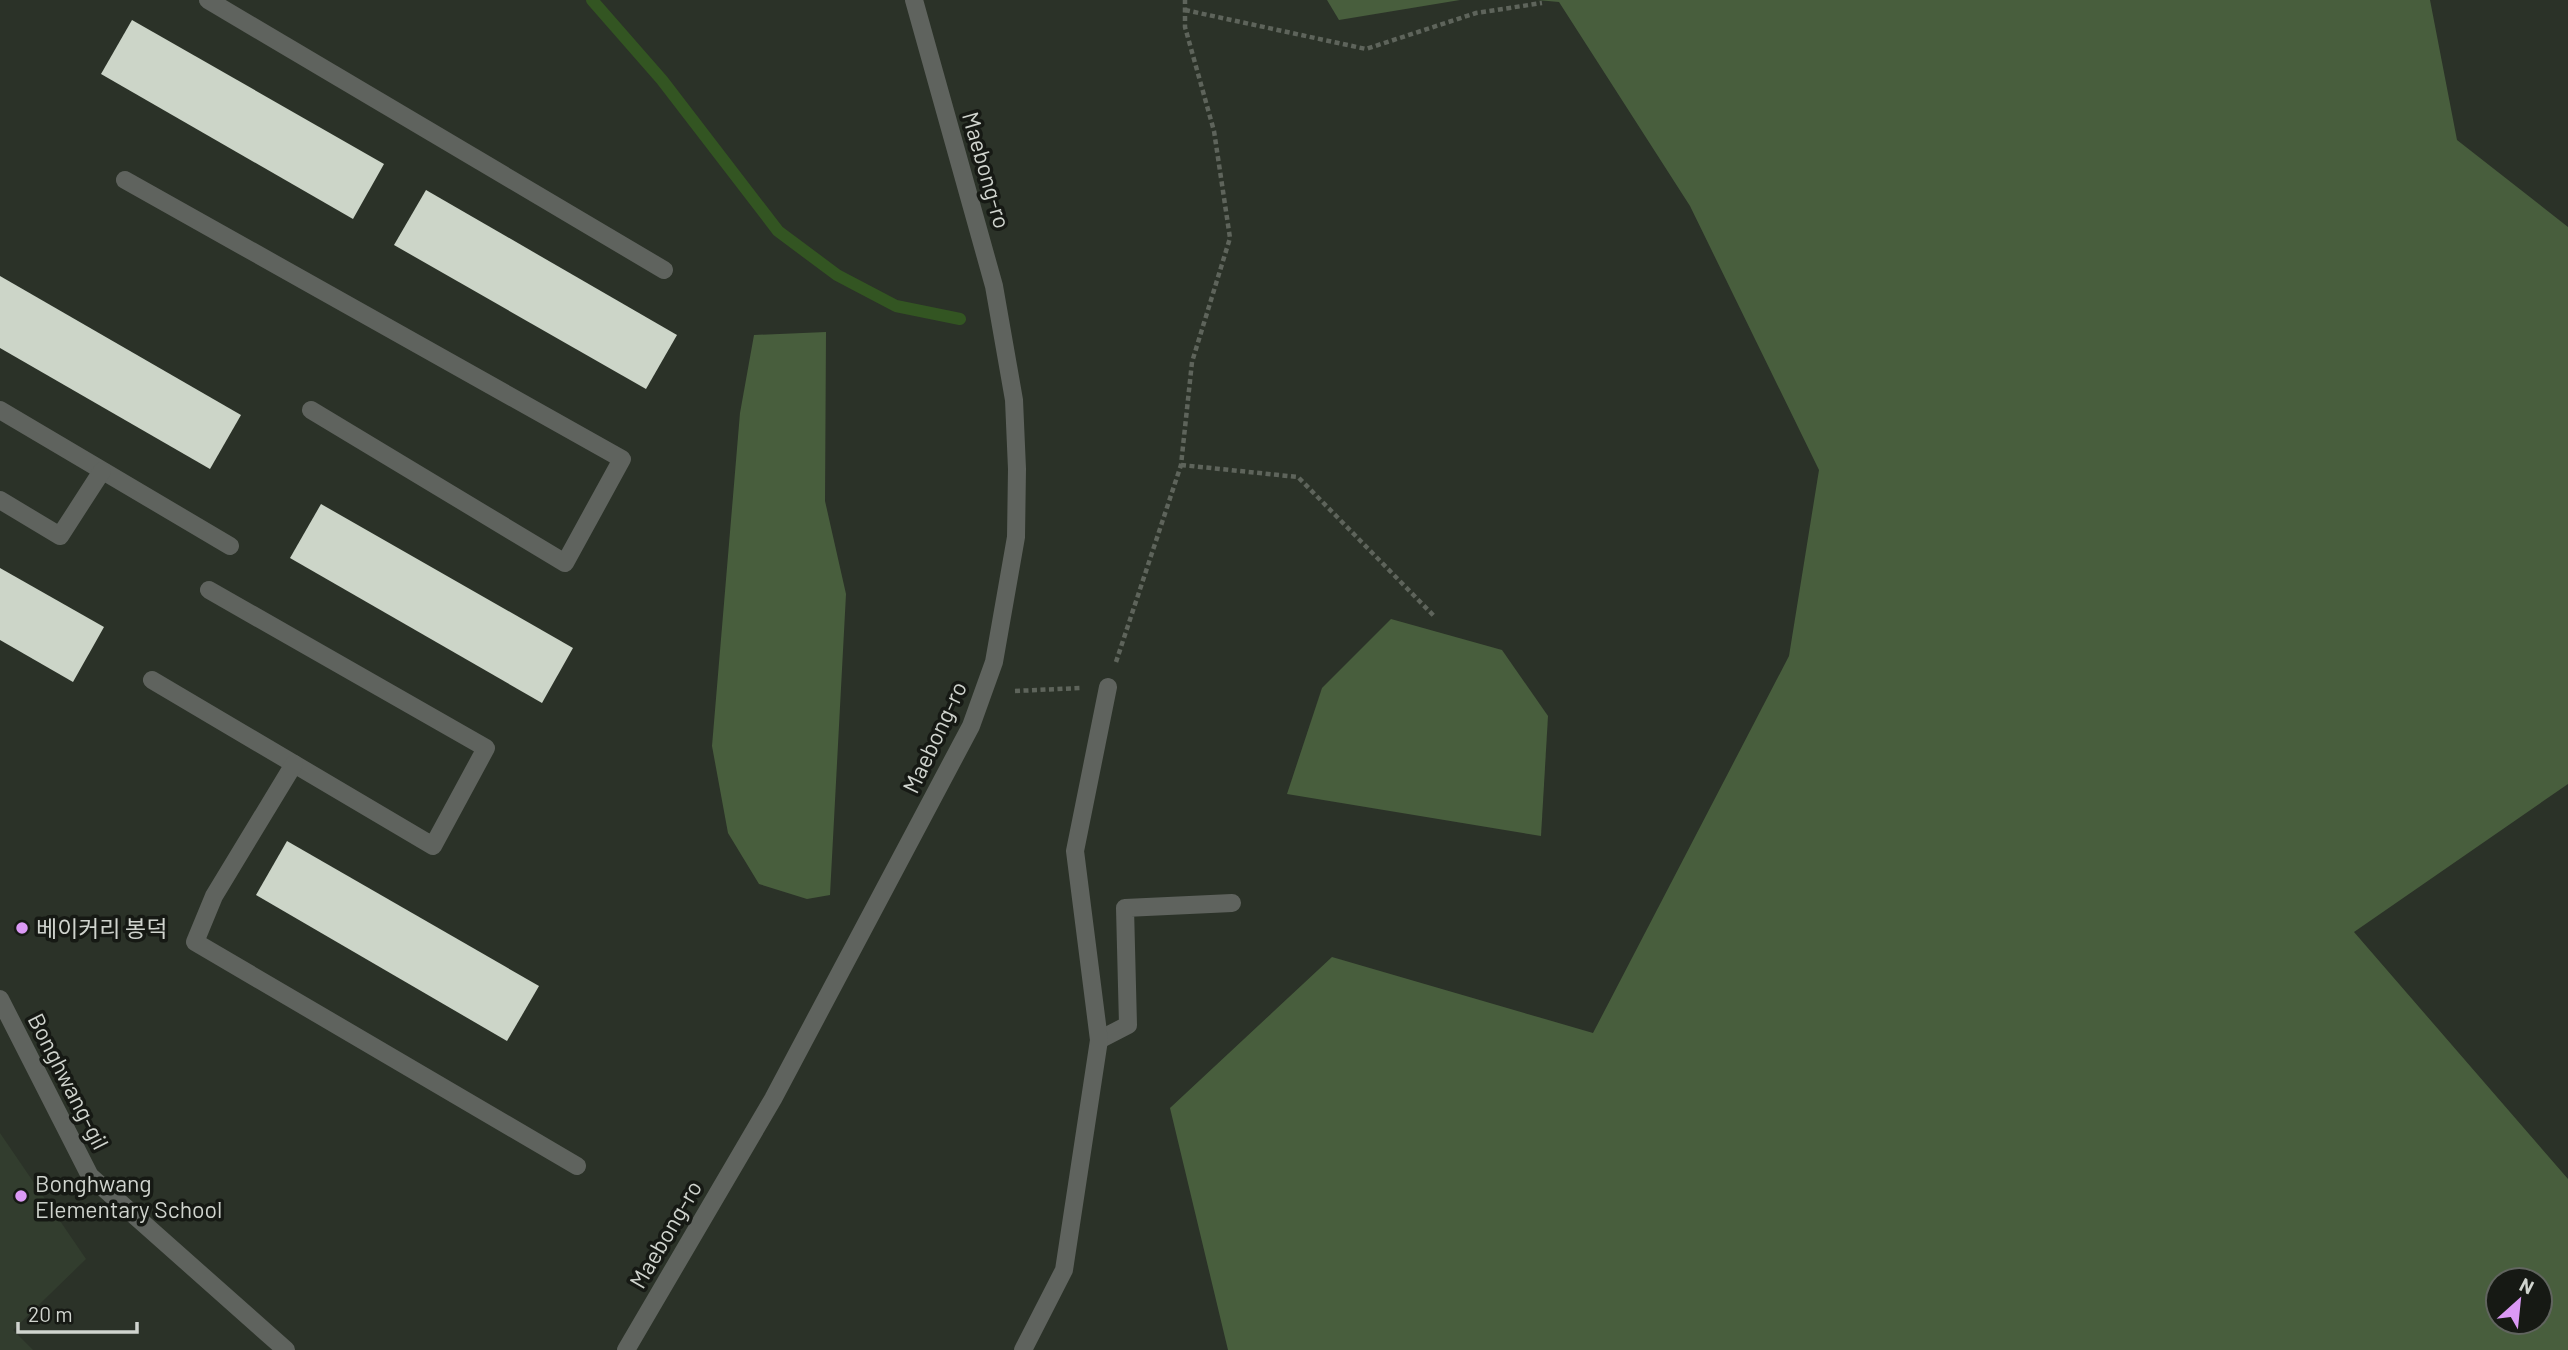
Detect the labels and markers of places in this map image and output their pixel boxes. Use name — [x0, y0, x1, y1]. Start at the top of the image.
place label: 베이커리 봉덕 — [36, 914, 168, 942]
marker: 베이커리 봉덕 — [14, 920, 30, 936]
place label: Bonghwang Elementary School — [35, 1169, 222, 1223]
marker: Bonghwang Elementary School — [13, 1188, 29, 1204]

